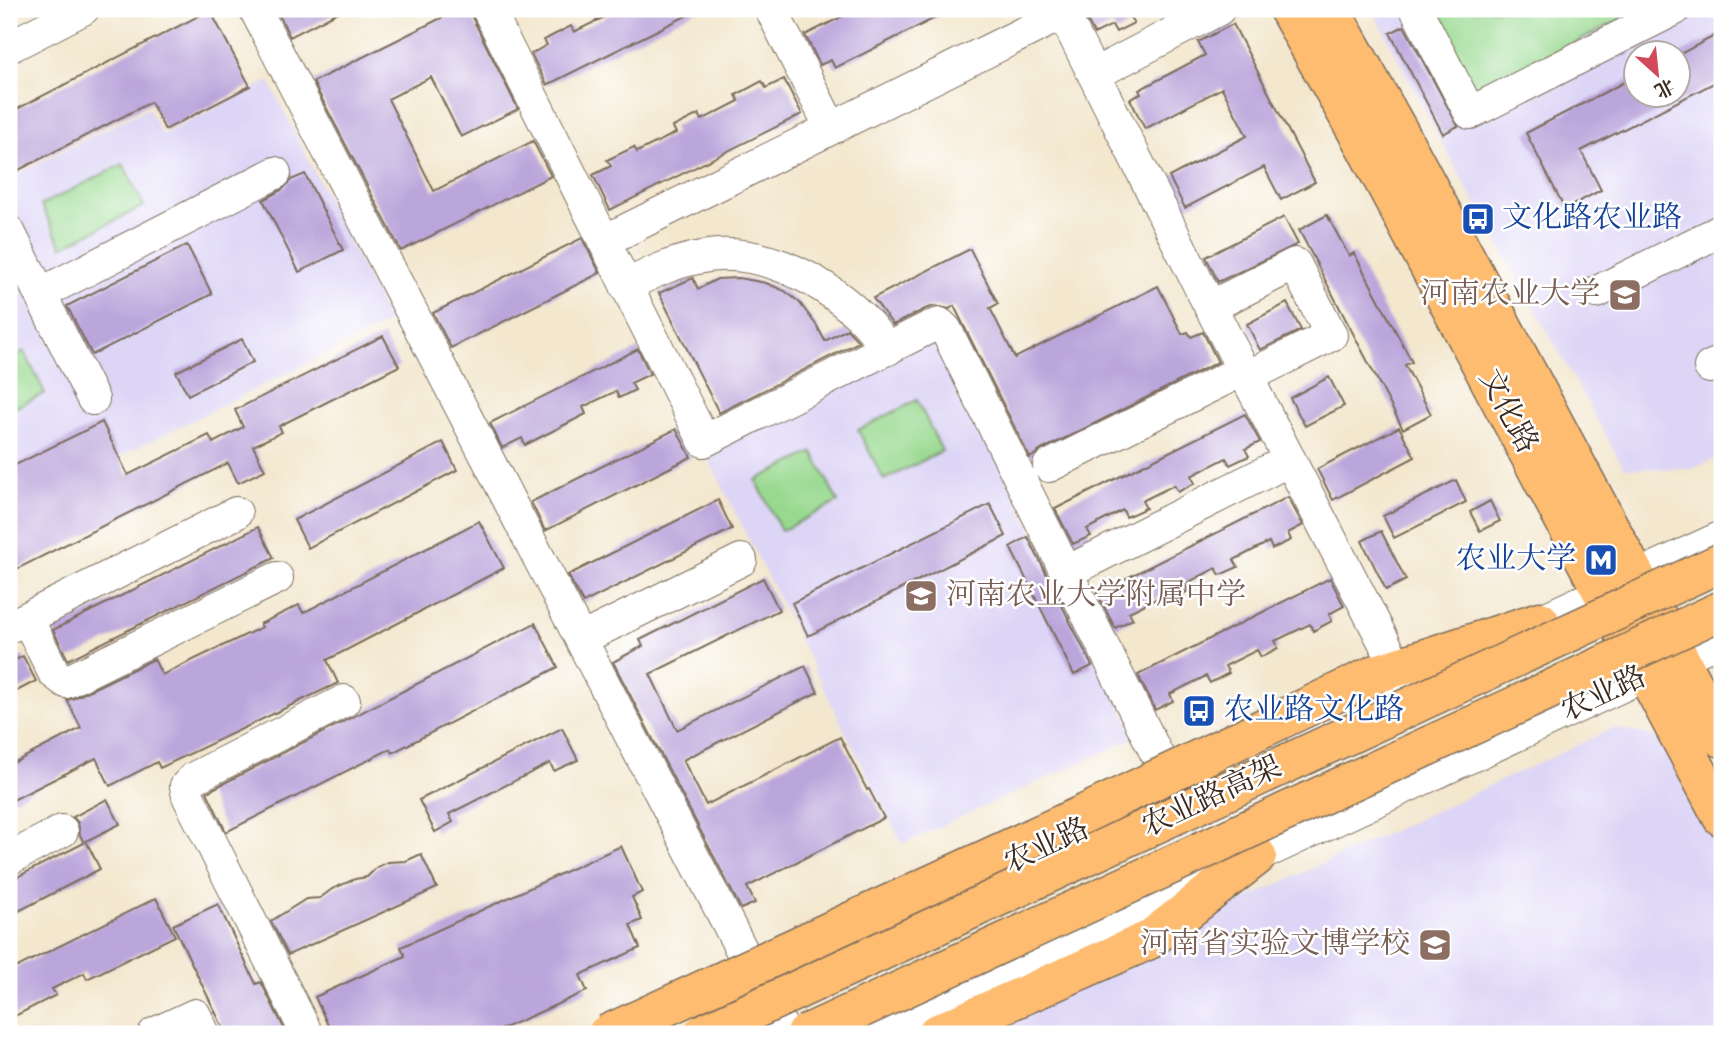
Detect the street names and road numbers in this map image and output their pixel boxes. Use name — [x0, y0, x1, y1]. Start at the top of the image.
street label: 文化路 — [1467, 362, 1547, 462]
street label: 农业路 — [1554, 656, 1654, 734]
street label: 农业路高架 — [1135, 747, 1289, 849]
street label: 农业路 — [997, 808, 1097, 886]

